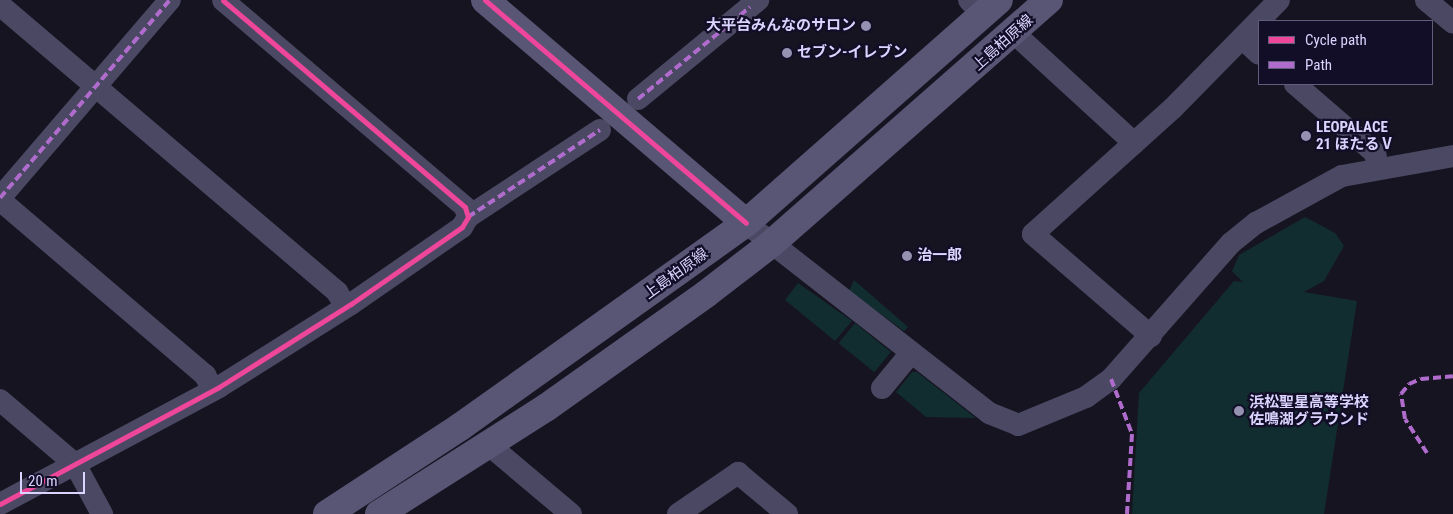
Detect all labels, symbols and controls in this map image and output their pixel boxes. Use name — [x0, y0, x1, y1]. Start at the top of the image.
street label: 上島柏原線 — [969, 11, 1037, 75]
place label: 大平台みんなのサロン — [706, 17, 856, 35]
marker: 大平台みんなのサロン — [860, 20, 872, 32]
legend — [1258, 20, 1433, 85]
text: Cycle path — [1305, 31, 1367, 49]
place label: セブン-イレブン — [797, 44, 907, 62]
marker: セブン-イレブン — [781, 47, 793, 59]
text: Path — [1305, 56, 1332, 74]
place label: LEOPALACE 21 ほたるⅤ — [1316, 118, 1395, 153]
marker: LEOPALACE 21 ほたるⅤ — [1300, 130, 1312, 142]
street label: 上島柏原線 — [640, 245, 712, 303]
place label: 治一郎 — [917, 247, 962, 265]
marker: 治一郎 — [901, 250, 913, 262]
place label: 浜松聖星高等学校 佐鳴湖グラウンド — [1249, 393, 1369, 428]
marker: 浜松聖星高等学校 佐鳴湖グラウンド — [1233, 405, 1245, 417]
scale bar — [22, 462, 88, 494]
text: 20 m — [28, 472, 58, 490]

